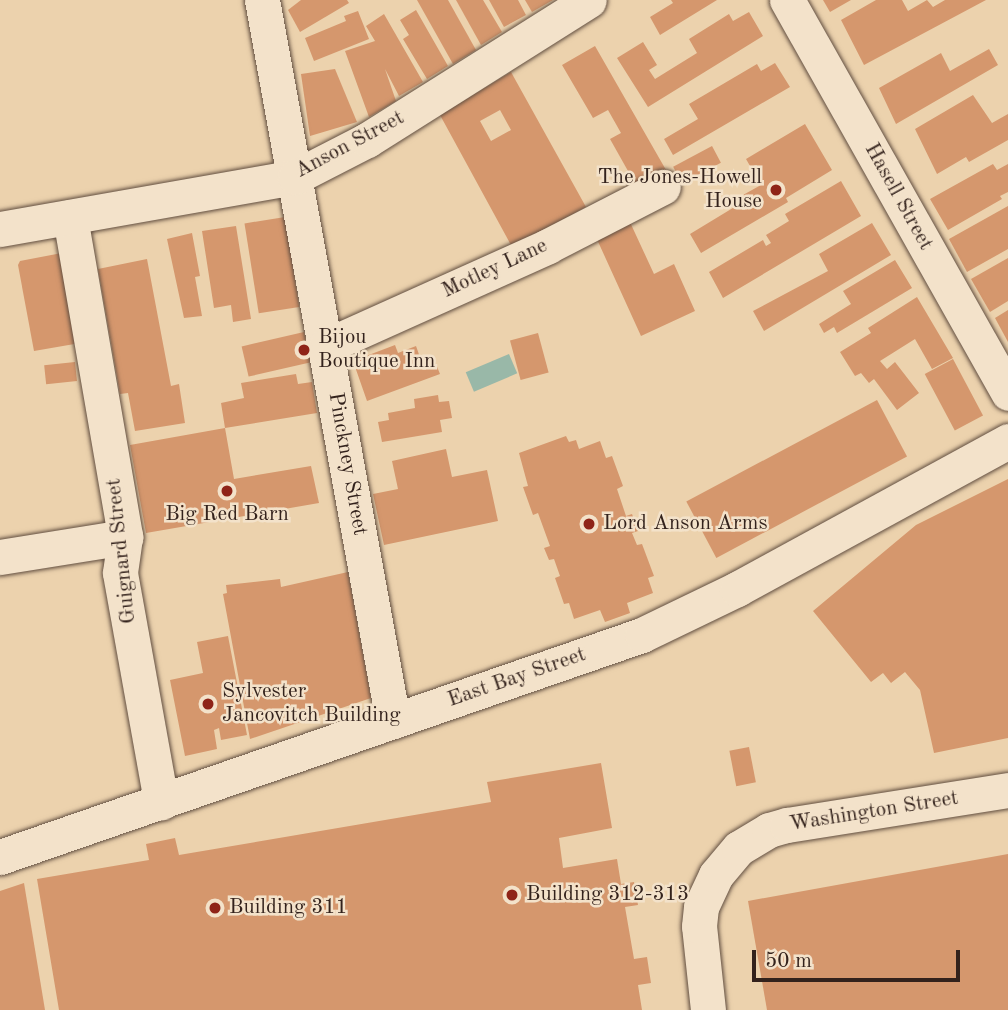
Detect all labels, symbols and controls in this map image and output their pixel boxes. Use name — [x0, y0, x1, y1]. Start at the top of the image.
street label: Anson Street — [291, 106, 409, 184]
street label: Hasell Street — [858, 139, 938, 255]
place label: The Jones-Howell House — [597, 165, 762, 215]
marker: The Jones-Howell House — [768, 182, 784, 198]
street label: Motley Lane — [438, 234, 552, 304]
place label: Bijou Boutique Inn — [318, 325, 435, 375]
marker: Bijou Boutique Inn — [296, 342, 312, 358]
street label: Pinckney Street — [322, 390, 372, 538]
street label: Guignard Street — [102, 477, 142, 625]
marker: Big Red Barn — [219, 483, 235, 499]
place label: Big Red Barn — [165, 502, 289, 528]
place label: Lord Anson Arms — [603, 511, 768, 537]
marker: Lord Anson Arms — [581, 516, 597, 532]
street label: East Bay Street — [445, 643, 589, 713]
place label: Sylvester Jancovitch Building — [222, 679, 401, 729]
marker: Sylvester Jancovitch Building — [200, 696, 216, 712]
street label: Washington Street — [788, 786, 960, 838]
place label: Building 312-313 — [526, 882, 689, 908]
marker: Building 312-313 — [504, 887, 520, 903]
place label: Building 311 — [229, 895, 348, 921]
marker: Building 311 — [207, 900, 223, 916]
scale bar — [756, 936, 964, 980]
text: 50 m — [765, 951, 812, 972]

